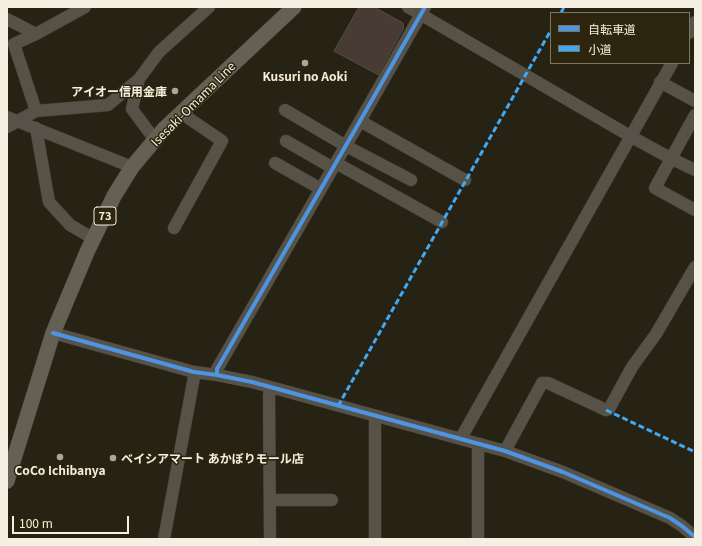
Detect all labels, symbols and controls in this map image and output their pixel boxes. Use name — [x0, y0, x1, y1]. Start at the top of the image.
legend — [550, 12, 690, 64]
text: 自転車道 — [588, 20, 636, 37]
text: 小道 — [588, 40, 612, 57]
marker: Kusuri no Aoki — [300, 58, 310, 68]
street label: Isesaki-Omama Line — [148, 59, 238, 149]
place label: Kusuri no Aoki — [263, 69, 347, 83]
place label: アイオー信用金庫 — [71, 84, 167, 98]
marker: アイオー信用金庫 — [170, 86, 180, 96]
road number: 73 — [94, 207, 116, 225]
place label: ベイシアマート あかぼりモール店 — [121, 451, 304, 465]
marker: CoCo Ichibanya — [55, 452, 65, 462]
marker: ベイシアマート あかぼりモール店 — [108, 453, 118, 463]
place label: CoCo Ichibanya — [14, 463, 106, 477]
scale bar — [14, 508, 131, 534]
text: 100 m — [19, 514, 53, 531]

